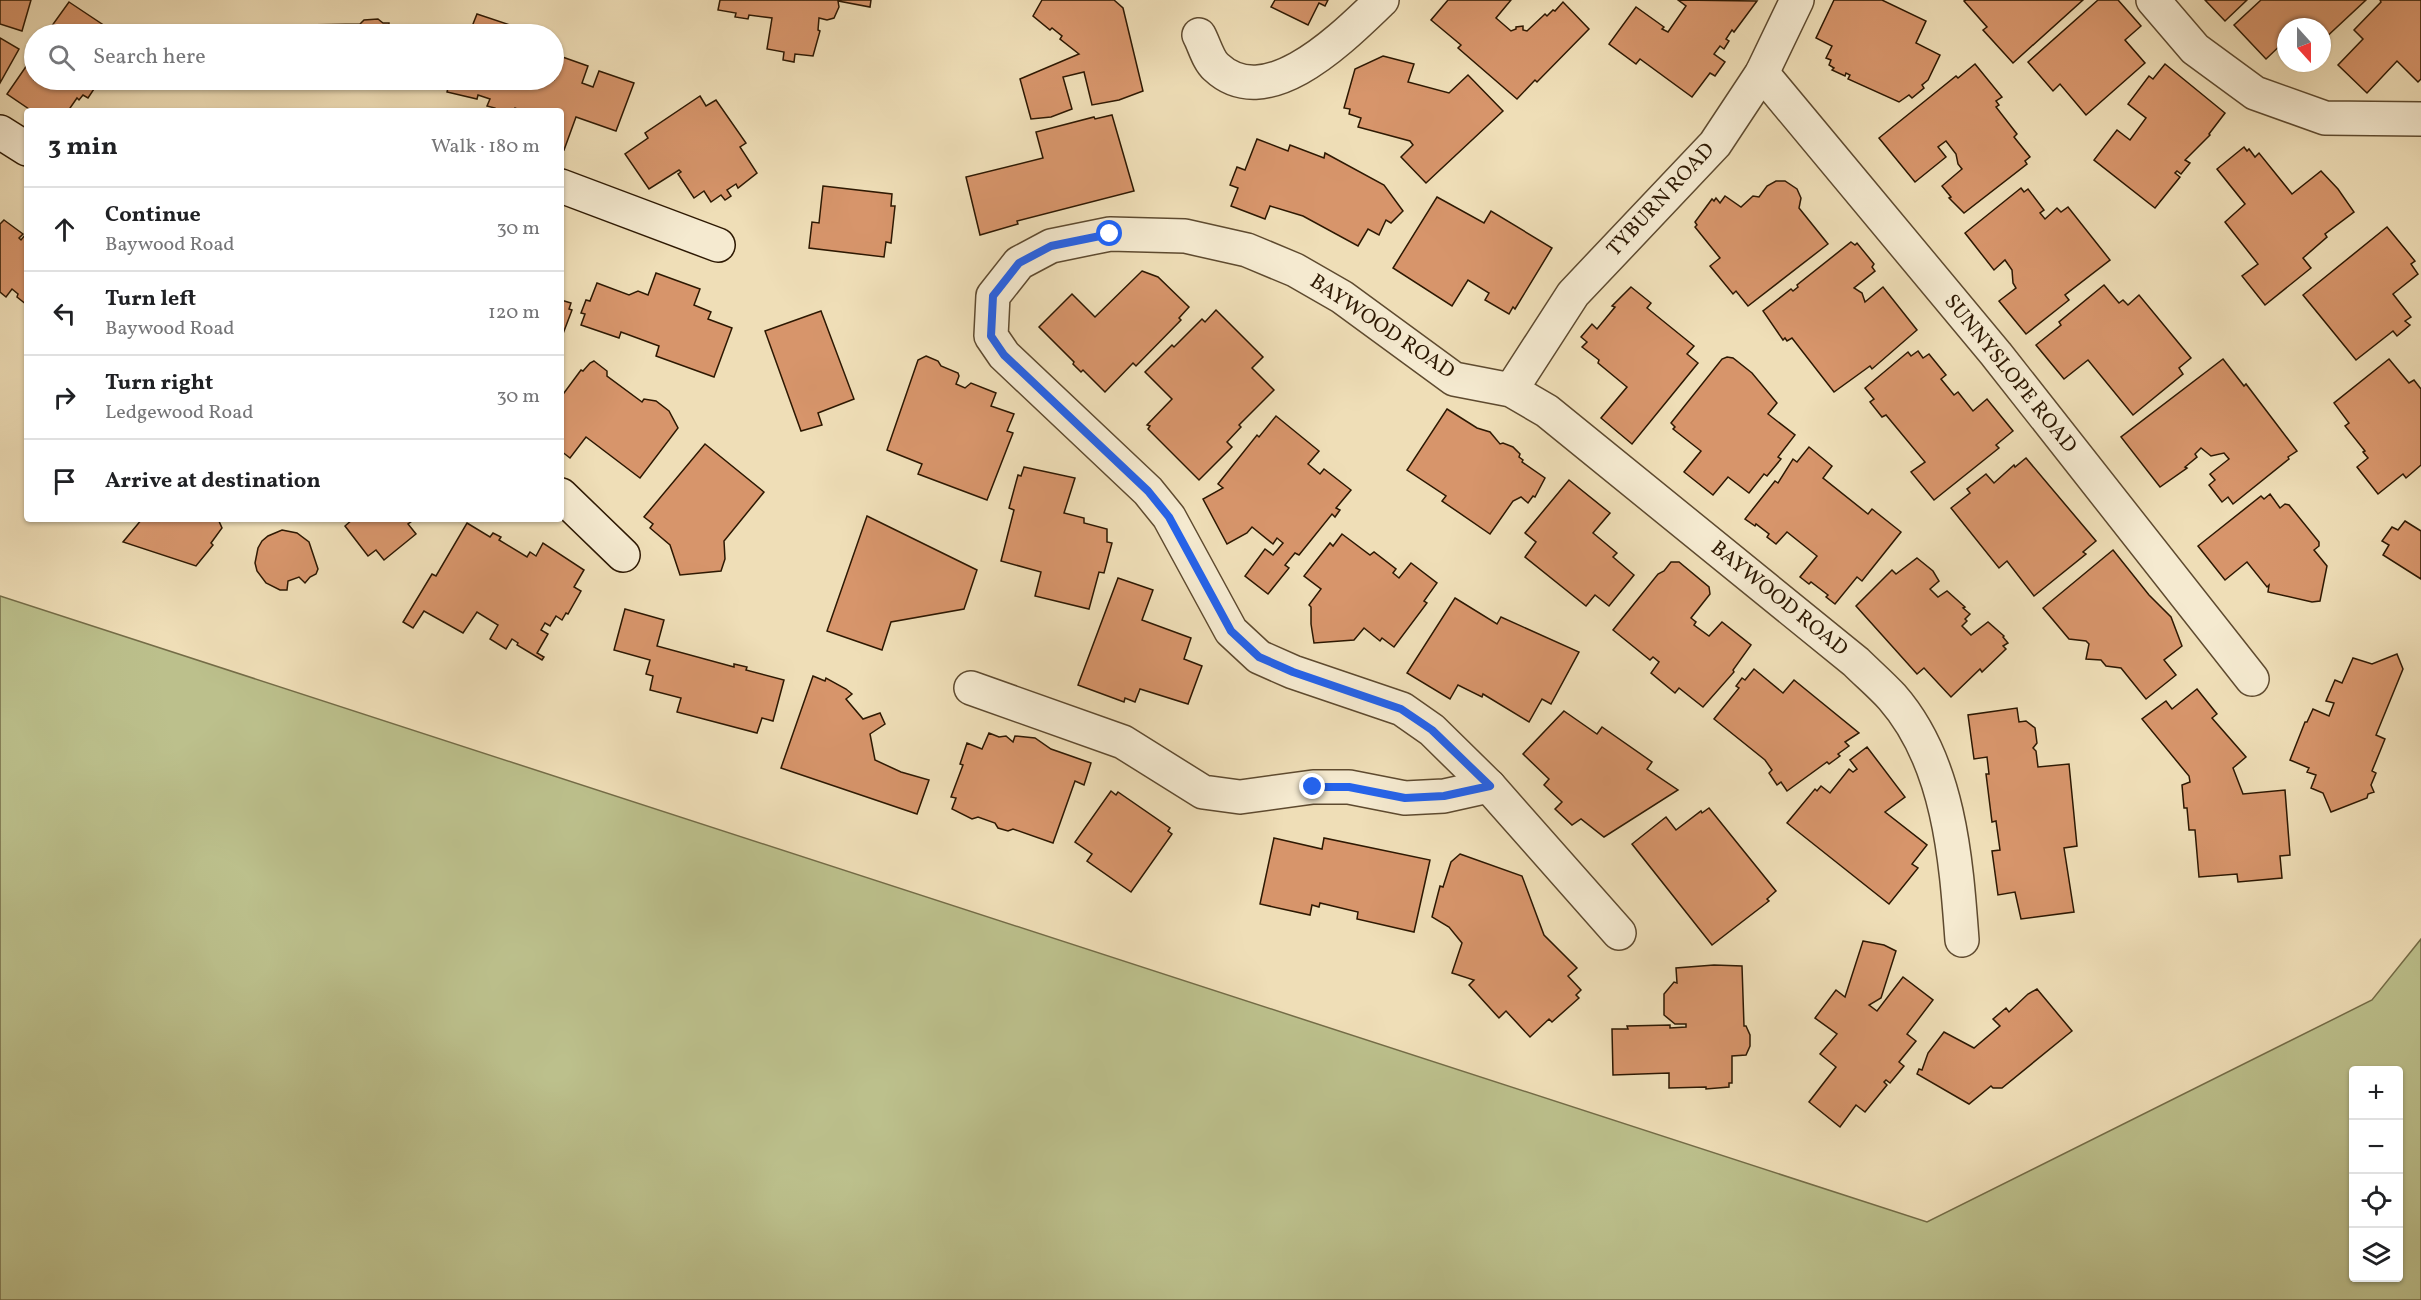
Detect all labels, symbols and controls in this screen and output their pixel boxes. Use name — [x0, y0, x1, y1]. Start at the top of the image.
north arrow — [2277, 18, 2331, 72]
search box — [24, 24, 564, 90]
icon: search — [45, 41, 78, 74]
text: Search here — [93, 42, 206, 73]
text: 3 min — [48, 129, 118, 165]
text: Walk · 180 m — [431, 133, 540, 161]
street label: TYBURN ROAD — [1600, 137, 1722, 263]
text: Continue — [105, 200, 201, 231]
icon: ahead — [48, 213, 81, 246]
text: 30 m — [496, 215, 540, 243]
route start — [1096, 220, 1122, 246]
text: Baywood Road — [105, 231, 235, 259]
street label: BAYWOOD ROAD — [1304, 268, 1460, 386]
text: Turn left — [105, 284, 196, 315]
street label: SUNNYSLOPE ROAD — [1937, 288, 2083, 460]
icon: left — [48, 297, 81, 330]
text: 120 m — [488, 299, 540, 327]
text: Baywood Road — [105, 315, 235, 343]
text: Turn right — [105, 368, 213, 399]
icon: right — [48, 381, 81, 414]
text: 30 m — [496, 383, 540, 411]
text: Ledgewood Road — [105, 399, 253, 427]
icon: arrive — [48, 465, 81, 498]
text: Arrive at destination — [105, 466, 321, 497]
street label: BAYWOOD ROAD — [1704, 534, 1854, 664]
route end — [1299, 773, 1325, 799]
map controls — [2349, 1066, 2403, 1282]
button: + — [2349, 1066, 2403, 1120]
button: − — [2349, 1120, 2403, 1174]
button: locate — [2349, 1174, 2403, 1228]
button: layers — [2349, 1228, 2403, 1282]

